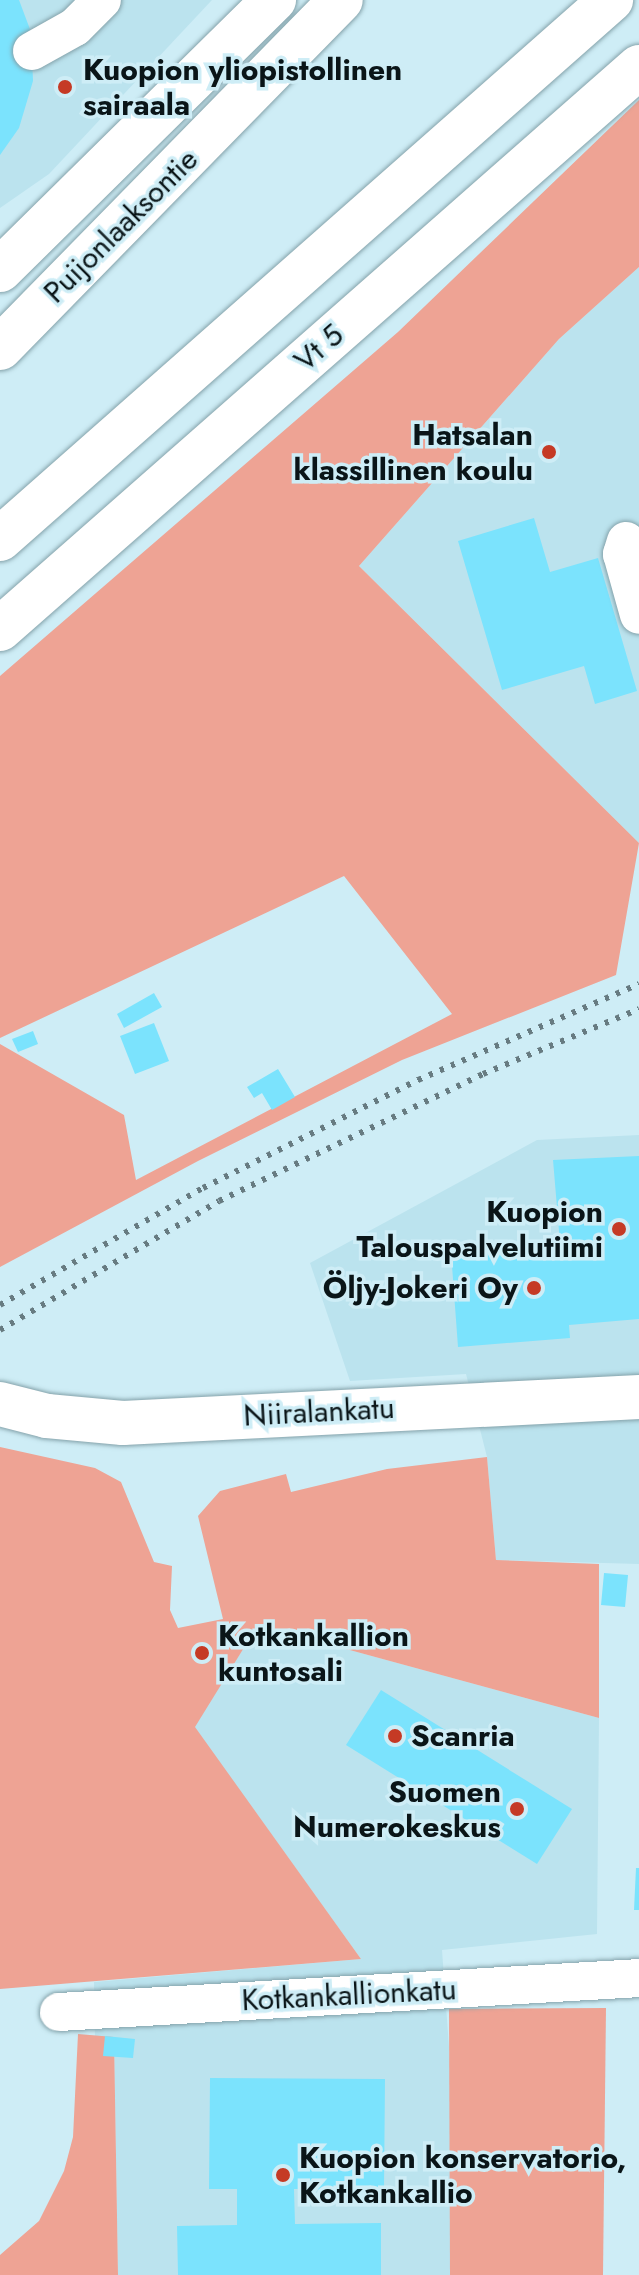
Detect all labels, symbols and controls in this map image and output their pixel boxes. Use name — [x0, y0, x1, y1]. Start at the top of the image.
place label: Kuopion yliopistollinen sairaala — [83, 52, 402, 122]
marker: Kuopion yliopistollinen sairaala — [54, 76, 76, 98]
street label: Puijonlaaksontie — [37, 142, 205, 310]
street label: Vt 5 — [287, 317, 351, 379]
place label: Hatsalan klassillinen koulu — [293, 417, 533, 488]
marker: Hatsalan klassillinen koulu — [540, 443, 558, 461]
place label: Kuopion Talouspalvelutiimi — [357, 1194, 603, 1264]
marker: Kuopion Talouspalvelutiimi — [610, 1220, 628, 1238]
place label: Öljy-Jokeri Oy — [323, 1270, 518, 1306]
marker: Öljy-Jokeri Oy — [525, 1279, 543, 1297]
street label: Niiralankatu — [243, 1390, 395, 1434]
place label: Kotkankallion kuntosali — [218, 1618, 409, 1688]
marker: Kotkankallion kuntosali — [193, 1644, 211, 1662]
place label: Scanria — [411, 1718, 515, 1754]
marker: Scanria — [386, 1727, 404, 1745]
place label: Suomen Numerokeskus — [293, 1774, 501, 1844]
marker: Suomen Numerokeskus — [508, 1800, 526, 1818]
street label: Kotkankallionkatu — [241, 1971, 457, 2019]
place label: Kuopion konservatorio, Kotkankallio — [299, 2140, 626, 2210]
marker: Kuopion konservatorio, Kotkankallio — [274, 2166, 292, 2184]

